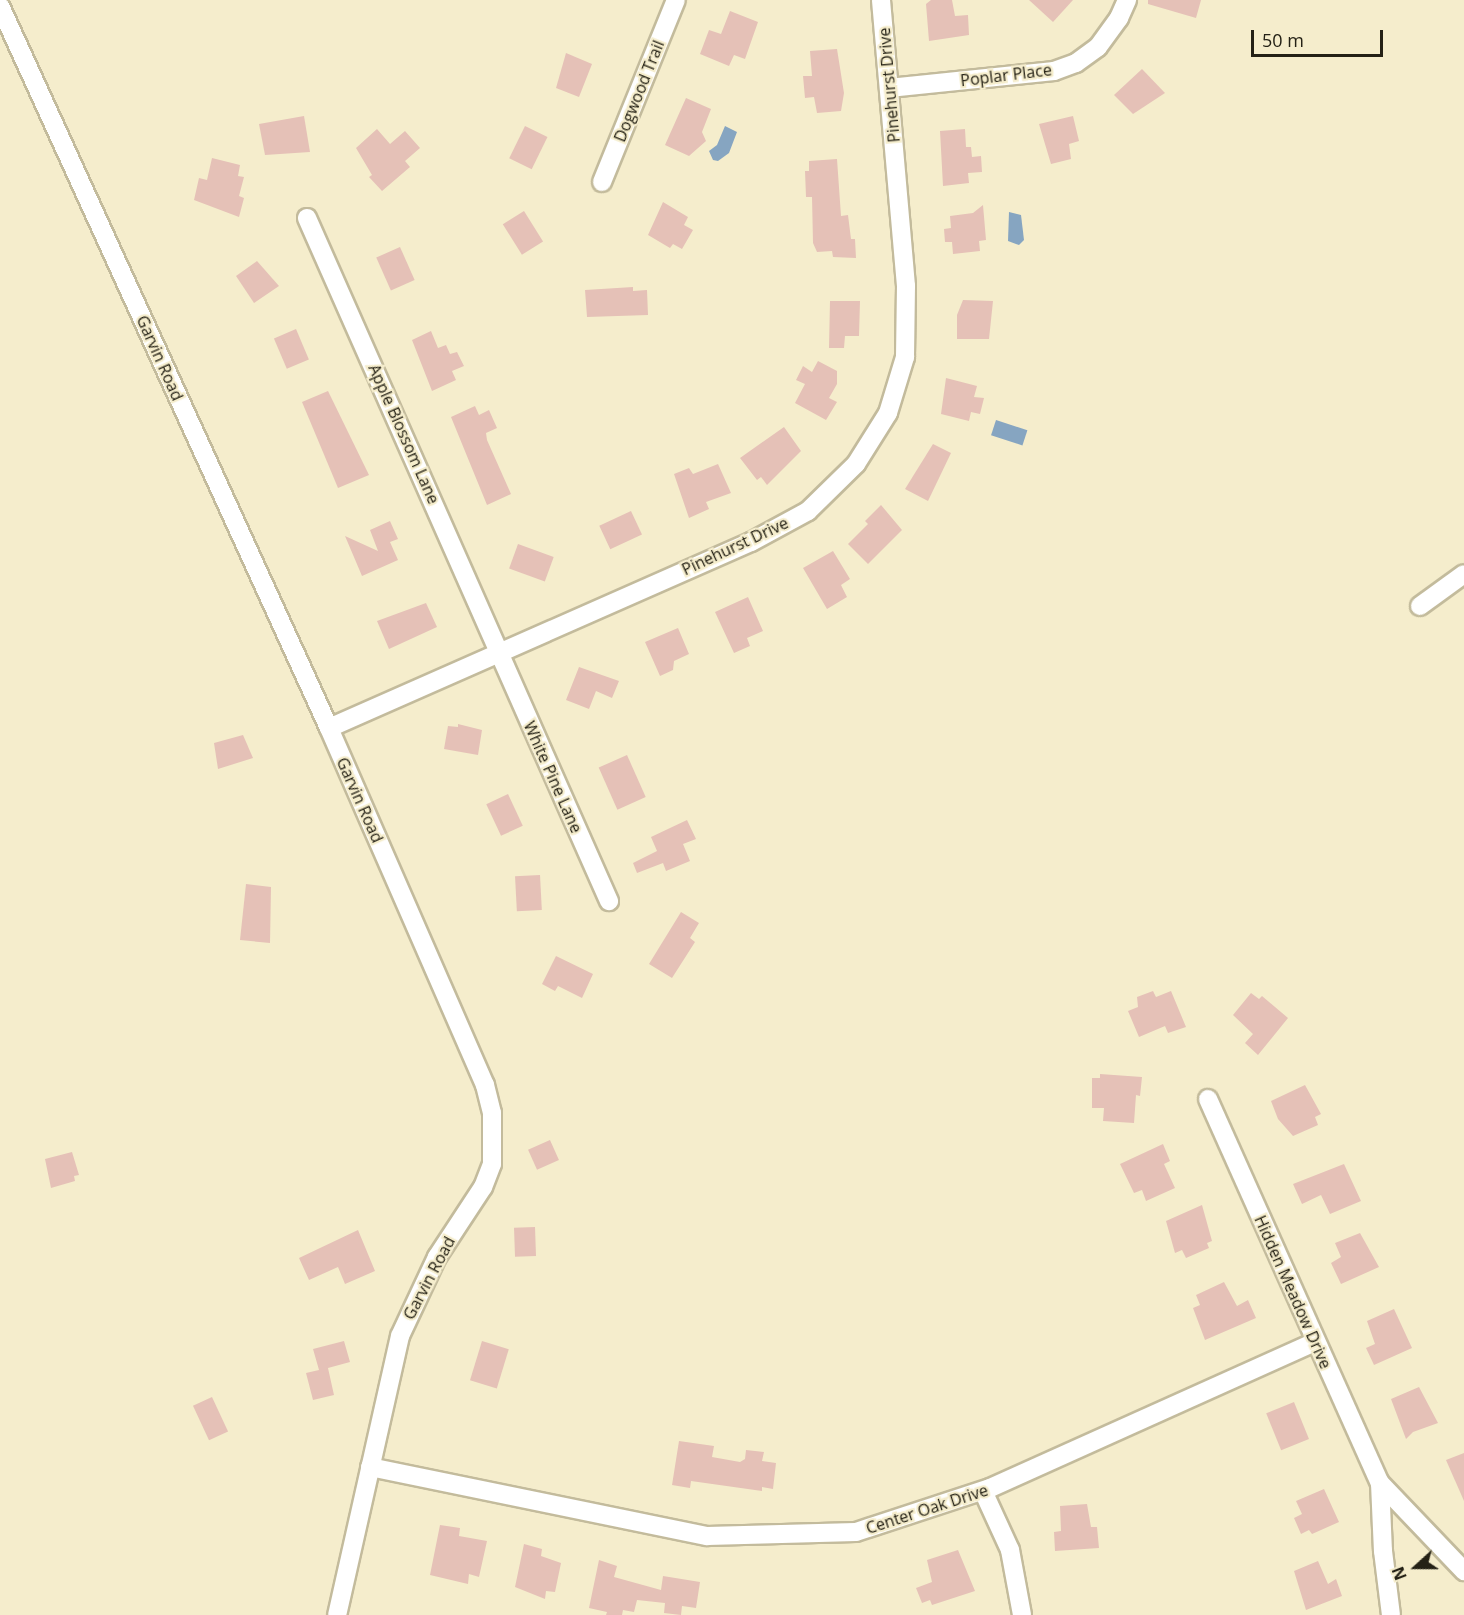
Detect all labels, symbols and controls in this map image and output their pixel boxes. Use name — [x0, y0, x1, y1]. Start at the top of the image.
scale bar — [1254, 18, 1386, 56]
street label: Pinehurst Drive — [874, 27, 904, 143]
text: 50 m — [1262, 28, 1304, 52]
street label: Dogwood Trail — [610, 37, 668, 145]
street label: Poplar Place — [959, 60, 1053, 90]
street label: Garvin Road — [133, 312, 187, 404]
street label: Apple Blossom Lane — [365, 361, 443, 507]
street label: Pinehurst Drive — [679, 513, 791, 579]
street label: White Pine Lane — [520, 718, 586, 836]
street label: Garvin Road — [333, 754, 387, 846]
street label: Hidden Meadow Drive — [1251, 1212, 1335, 1372]
street label: Garvin Road — [399, 1233, 459, 1323]
street label: Center Oak Drive — [863, 1480, 991, 1538]
north arrow — [1386, 1537, 1446, 1597]
text: N — [1387, 1563, 1412, 1583]

